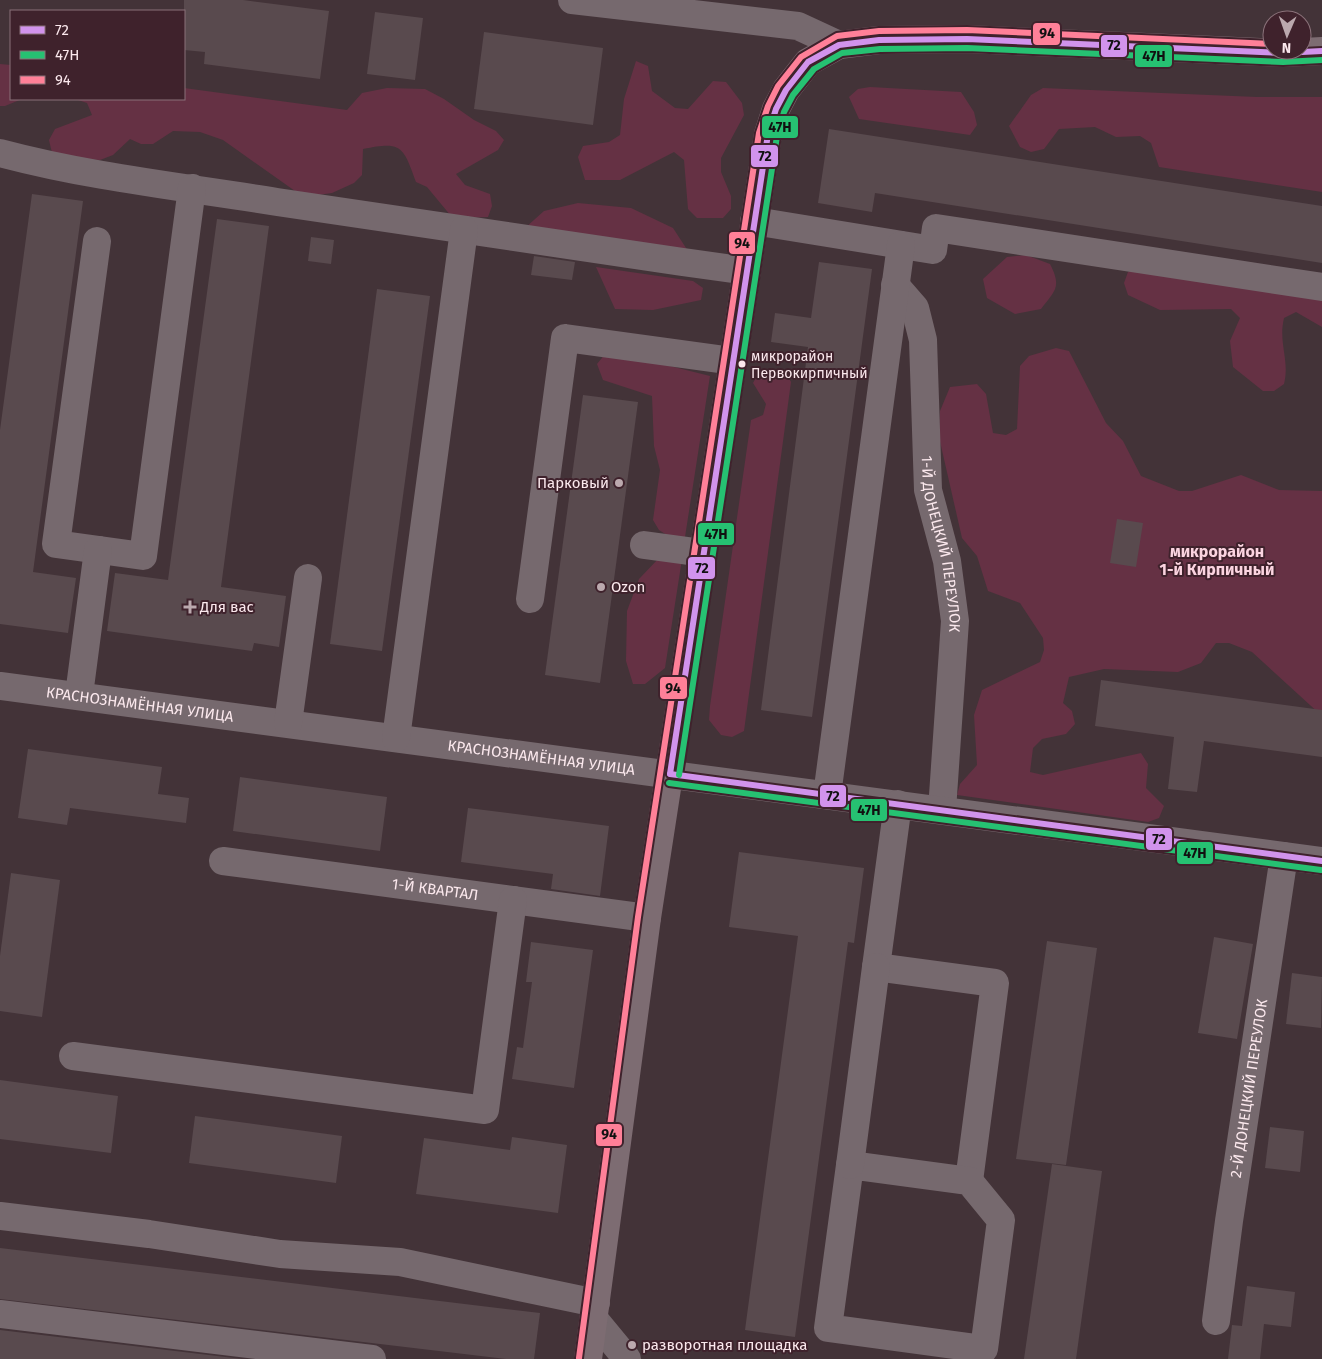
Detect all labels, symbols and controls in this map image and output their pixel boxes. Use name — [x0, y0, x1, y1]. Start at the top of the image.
legend — [10, 10, 185, 100]
north arrow — [1262, 10, 1312, 60]
text: 72 — [55, 21, 69, 39]
line badge: 94 — [1032, 22, 1061, 46]
text: 94 — [1039, 25, 1055, 42]
line badge: 72 — [1100, 34, 1128, 58]
text: 72 — [1107, 37, 1121, 54]
text: N — [1282, 39, 1292, 56]
line badge: 47Н — [1134, 44, 1173, 68]
text: 47Н — [55, 46, 79, 64]
text: 47Н — [1142, 48, 1166, 65]
text: 94 — [55, 71, 71, 89]
line badge: 47Н — [761, 115, 799, 139]
text: 47Н — [768, 119, 792, 136]
line badge: 72 — [750, 144, 779, 168]
text: 72 — [758, 148, 772, 165]
line badge: 94 — [728, 231, 756, 255]
text: 94 — [734, 235, 750, 252]
place label: микрорайон Первокирпичный — [751, 348, 868, 382]
marker: микрорайон Первокирпичный — [737, 359, 747, 369]
street label: 1-Й ДОНЕЦКИЙ ПЕРЕУЛОК — [918, 455, 964, 633]
place label: Парковый — [537, 474, 609, 492]
marker: Парковый — [613, 477, 625, 489]
line badge: 47Н — [697, 522, 735, 546]
text: 47Н — [704, 526, 728, 543]
district label: микрорайон 1-й Кирпичный — [1160, 542, 1274, 579]
line badge: 72 — [687, 556, 716, 580]
text: 72 — [695, 560, 709, 577]
place label: Ozon — [611, 578, 645, 596]
marker: Ozon — [595, 581, 607, 593]
place label: Для вас — [199, 598, 254, 616]
marker: Для вас — [184, 601, 196, 613]
line badge: 94 — [659, 676, 688, 700]
text: 94 — [665, 680, 681, 697]
street label: КРАСНОЗНАМЁННАЯ УЛИЦА — [45, 683, 235, 726]
street label: КРАСНОЗНАМЁННАЯ УЛИЦА — [447, 736, 636, 779]
line badge: 72 — [819, 784, 847, 808]
text: 72 — [826, 788, 840, 805]
line badge: 47Н — [850, 798, 888, 822]
text: 47Н — [857, 802, 881, 819]
line badge: 72 — [1145, 827, 1173, 851]
text: 72 — [1152, 831, 1166, 848]
line badge: 47Н — [1176, 841, 1214, 865]
text: 47Н — [1183, 845, 1207, 862]
street label: 1-Й КВАРТАЛ — [391, 875, 479, 904]
street label: 2-Й ДОНЕЦКИЙ ПЕРЕУЛОК — [1227, 998, 1271, 1179]
line badge: 94 — [595, 1123, 623, 1147]
text: 94 — [601, 1126, 617, 1143]
place label: разворотная площадка — [642, 1336, 807, 1354]
marker: разворотная площадка — [626, 1339, 638, 1351]

